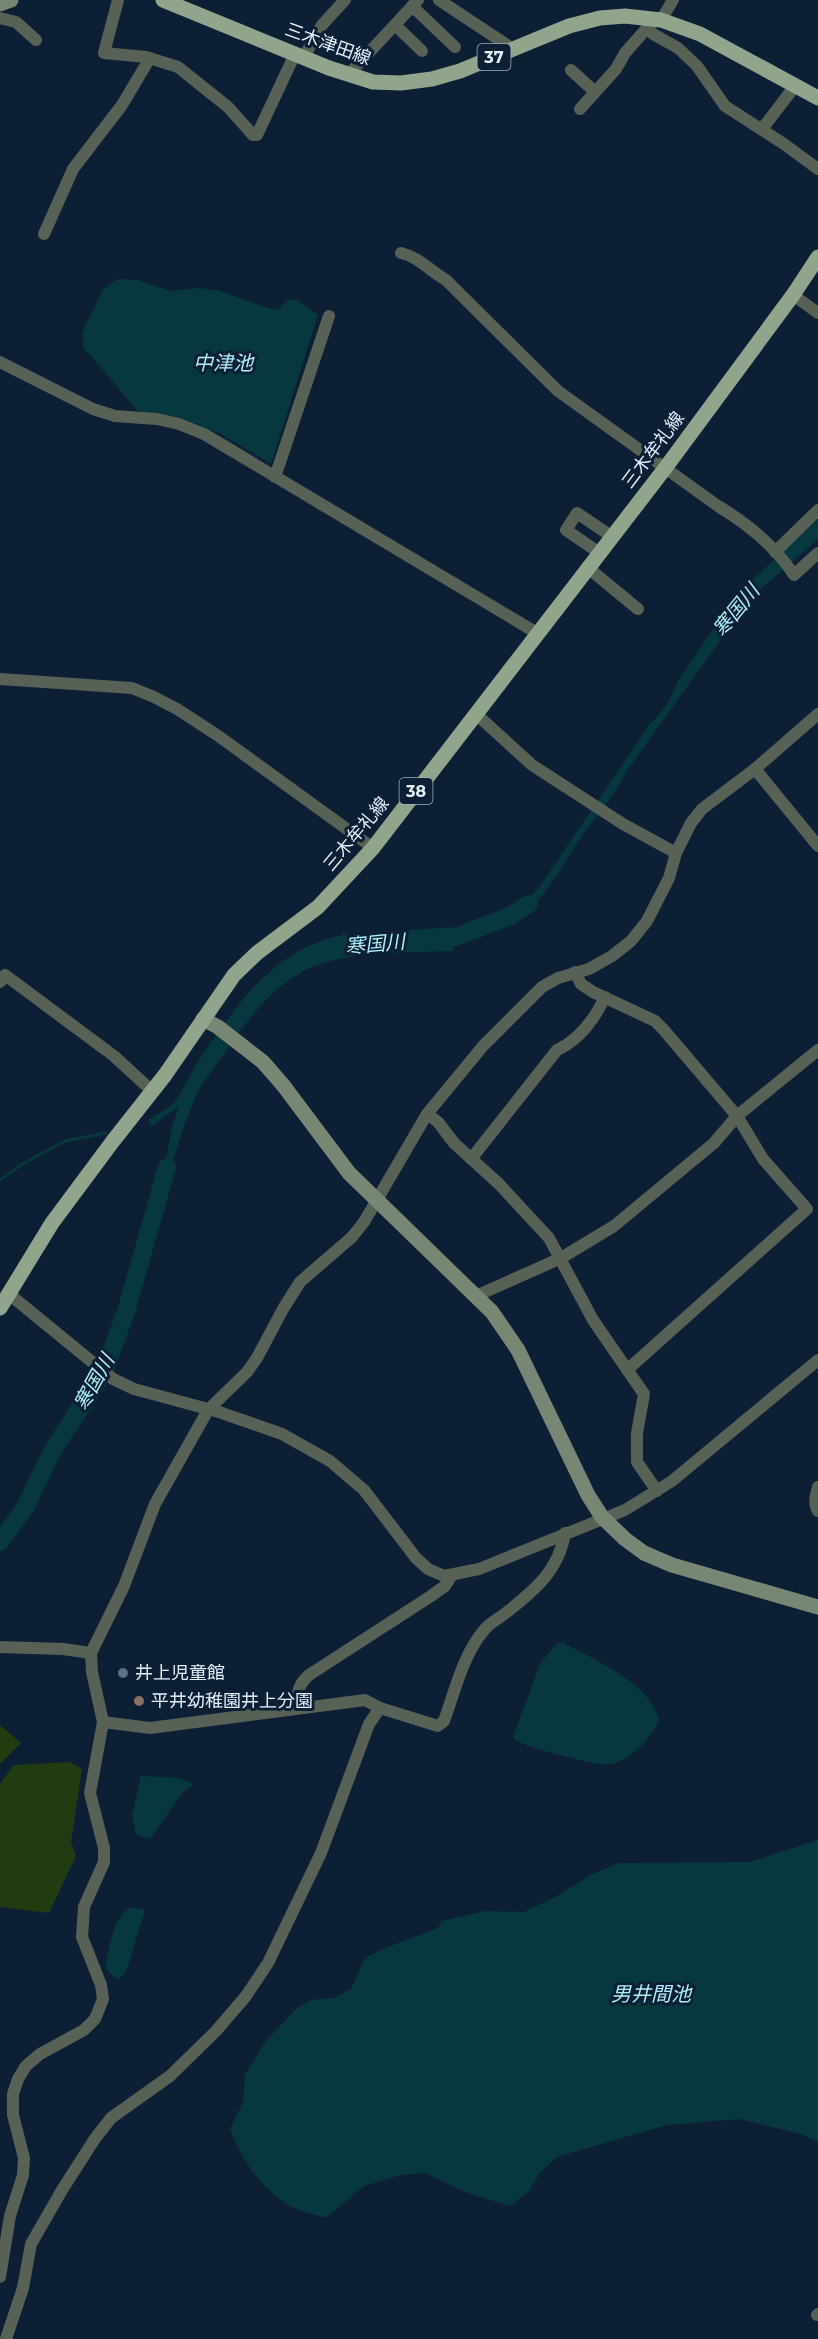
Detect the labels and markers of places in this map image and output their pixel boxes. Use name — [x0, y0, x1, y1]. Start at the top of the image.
place label: 井上児童館 — [135, 1662, 225, 1684]
marker: 井上児童館 — [116, 1666, 130, 1680]
place label: 平井幼稚園井上分園 — [151, 1690, 313, 1712]
marker: 平井幼稚園井上分園 — [132, 1694, 146, 1708]

